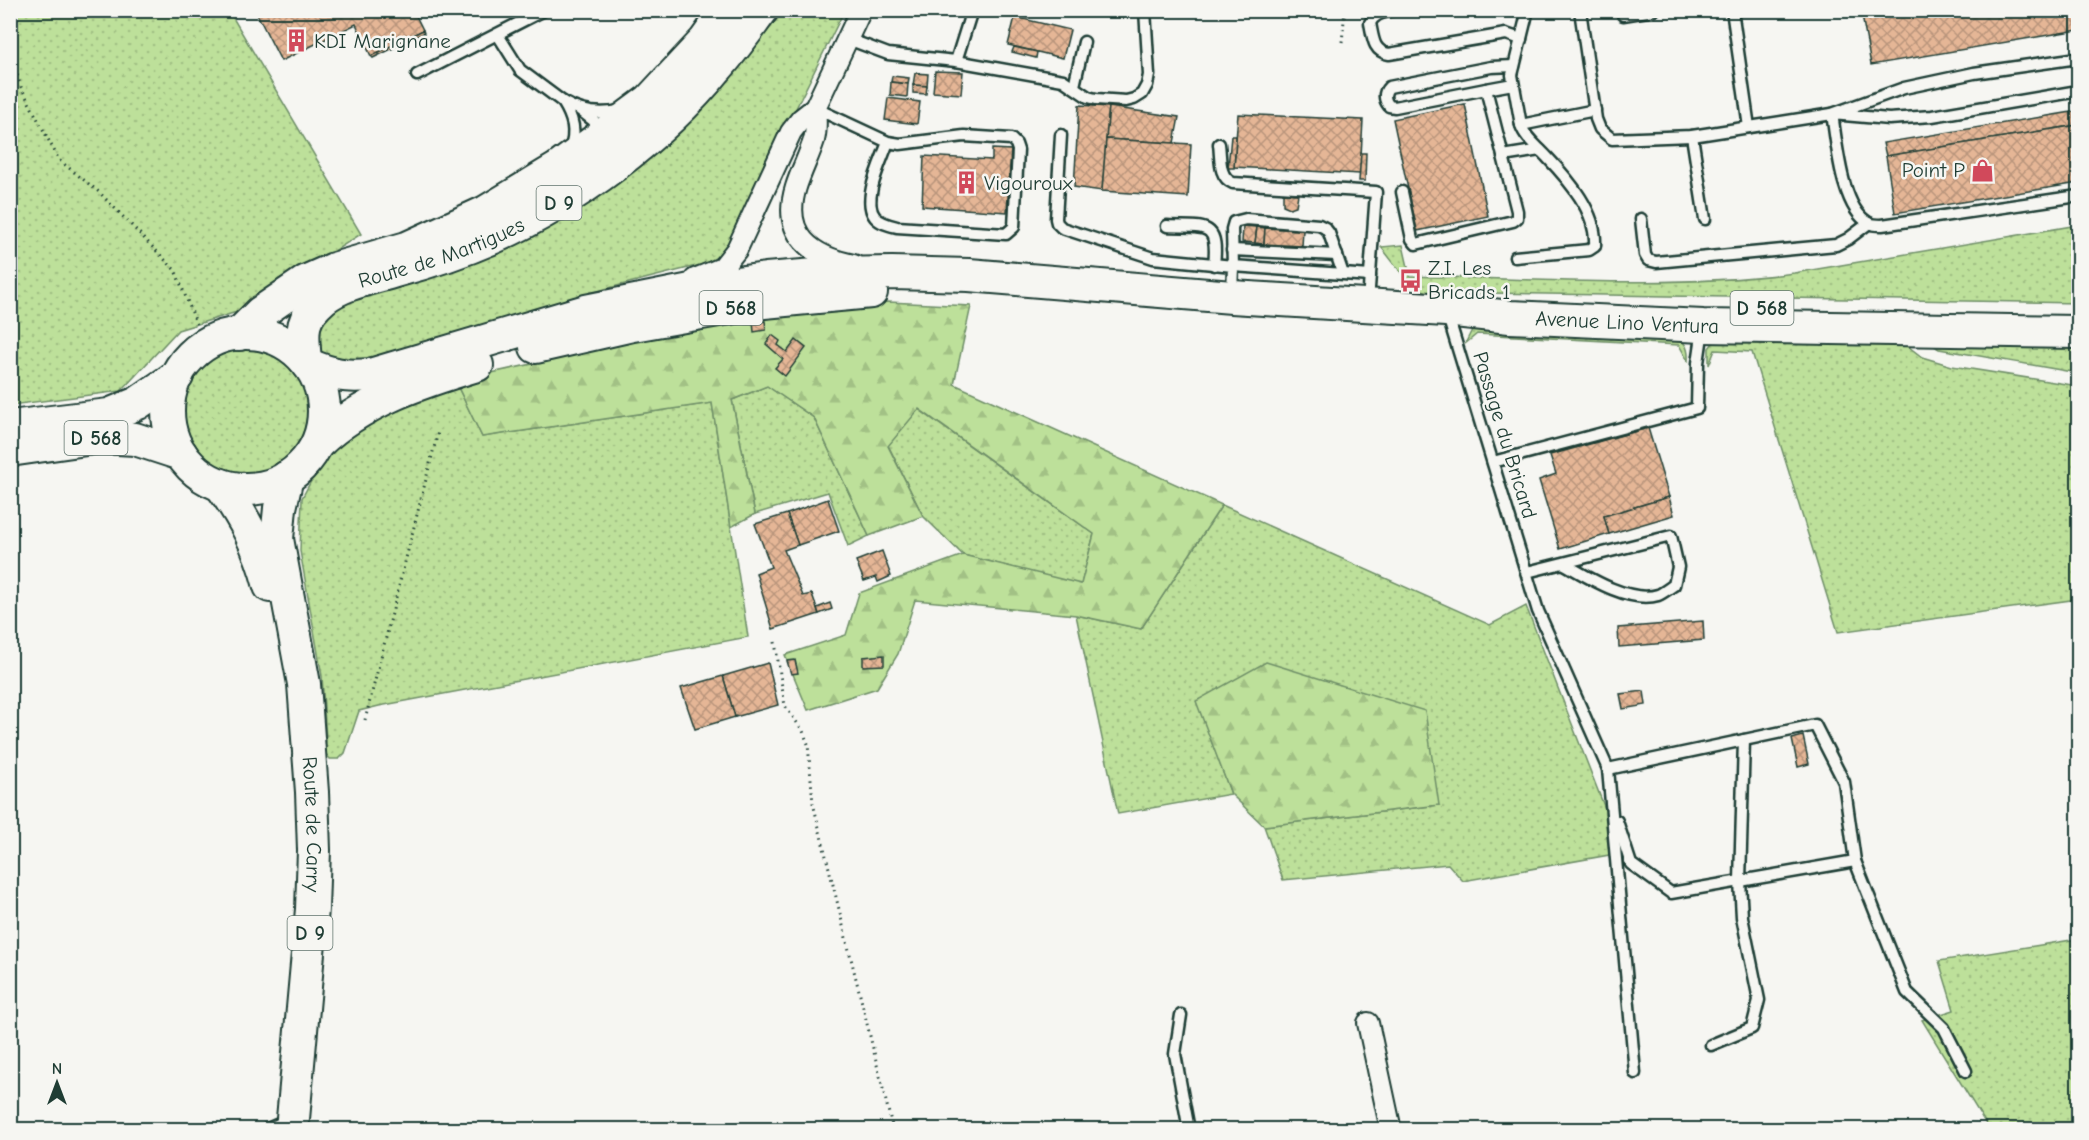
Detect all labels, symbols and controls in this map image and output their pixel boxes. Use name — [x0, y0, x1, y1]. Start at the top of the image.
building icon: KDI Marignane — [283, 28, 309, 54]
place label: KDI Marignane — [314, 29, 451, 53]
shop icon: Point P — [1970, 157, 1996, 183]
place label: Point P — [1902, 158, 1965, 182]
building icon: Vigouroux — [953, 170, 979, 196]
place label: Vigouroux — [984, 171, 1073, 195]
road number: D 9 — [536, 186, 582, 220]
street label: Route de Martigues — [355, 212, 528, 293]
place label: Z.I. Les Bricads 1 — [1428, 256, 1510, 304]
bus stop icon: Z.I. Les Bricads 1 — [1397, 267, 1423, 293]
road number: D 568 — [700, 291, 762, 325]
road number: D 568 — [1730, 291, 1794, 325]
street label: Avenue Lino Ventura — [1535, 306, 1719, 338]
street label: Passage du Bricard — [1468, 349, 1542, 521]
road number: D 568 — [64, 421, 128, 455]
street label: Route de Carry — [297, 756, 326, 893]
road number: D 9 — [288, 916, 332, 950]
north arrow — [27, 1053, 87, 1113]
text: N — [52, 1060, 62, 1078]

